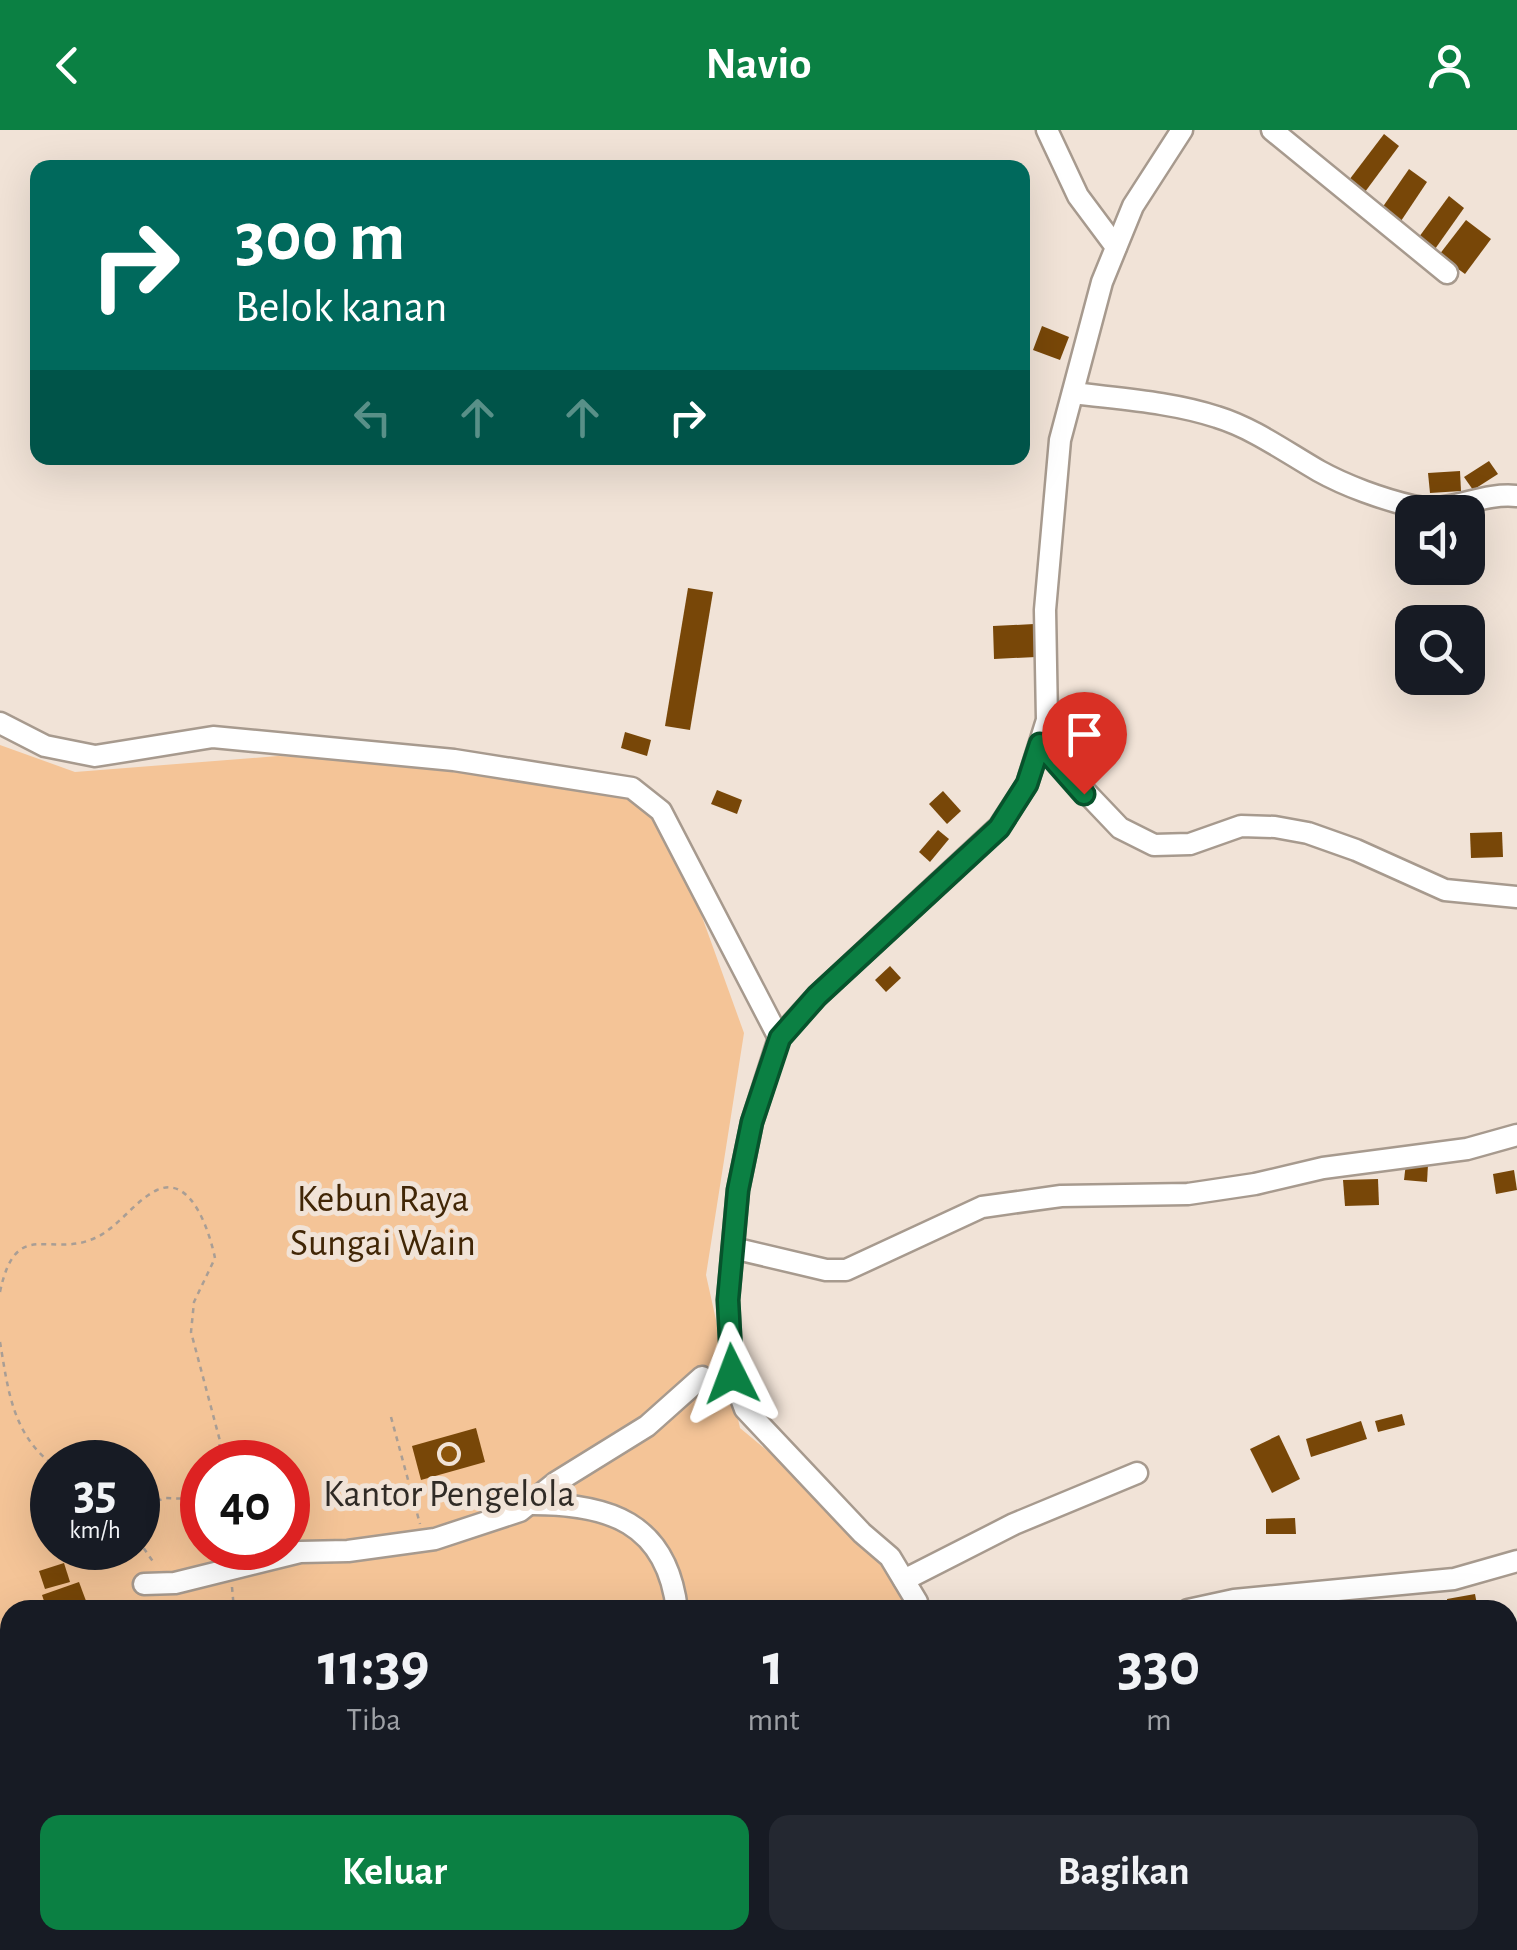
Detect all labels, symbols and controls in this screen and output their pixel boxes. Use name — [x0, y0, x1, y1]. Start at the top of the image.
icon: back — [40, 38, 95, 93]
icon: person — [1422, 38, 1477, 93]
text: Navio — [706, 42, 811, 87]
icon: right — [70, 200, 200, 330]
text: 300 m — [235, 203, 405, 273]
text: Belok kanan — [235, 285, 447, 330]
icon: left — [345, 390, 400, 445]
icon: ahead — [450, 390, 505, 445]
icon: ahead — [555, 390, 610, 445]
icon: right — [660, 390, 715, 445]
map controls — [1395, 495, 1485, 695]
button: sound — [1395, 495, 1485, 585]
button: search — [1395, 605, 1485, 695]
pin — [1042, 692, 1127, 795]
icon: arrive — [1057, 707, 1112, 762]
park label: Kebun Raya Sungai Wain — [290, 1181, 476, 1263]
position arrow — [680, 1322, 784, 1426]
speed limit sign: 40 — [180, 1440, 310, 1570]
marker: Kantor Pengelola — [438, 1443, 460, 1465]
text: 35 — [73, 1468, 117, 1518]
place label: Kantor Pengelola — [323, 1476, 575, 1514]
text: km/h — [69, 1518, 121, 1543]
text: 11:39 — [318, 1636, 430, 1696]
text: 1 — [763, 1636, 784, 1696]
text: 330 — [1117, 1636, 1200, 1696]
text: Tiba — [346, 1704, 401, 1736]
text: mnt — [747, 1704, 799, 1736]
text: m — [1146, 1704, 1171, 1736]
button: Keluar — [40, 1815, 749, 1930]
button: Bagikan — [769, 1815, 1478, 1930]

